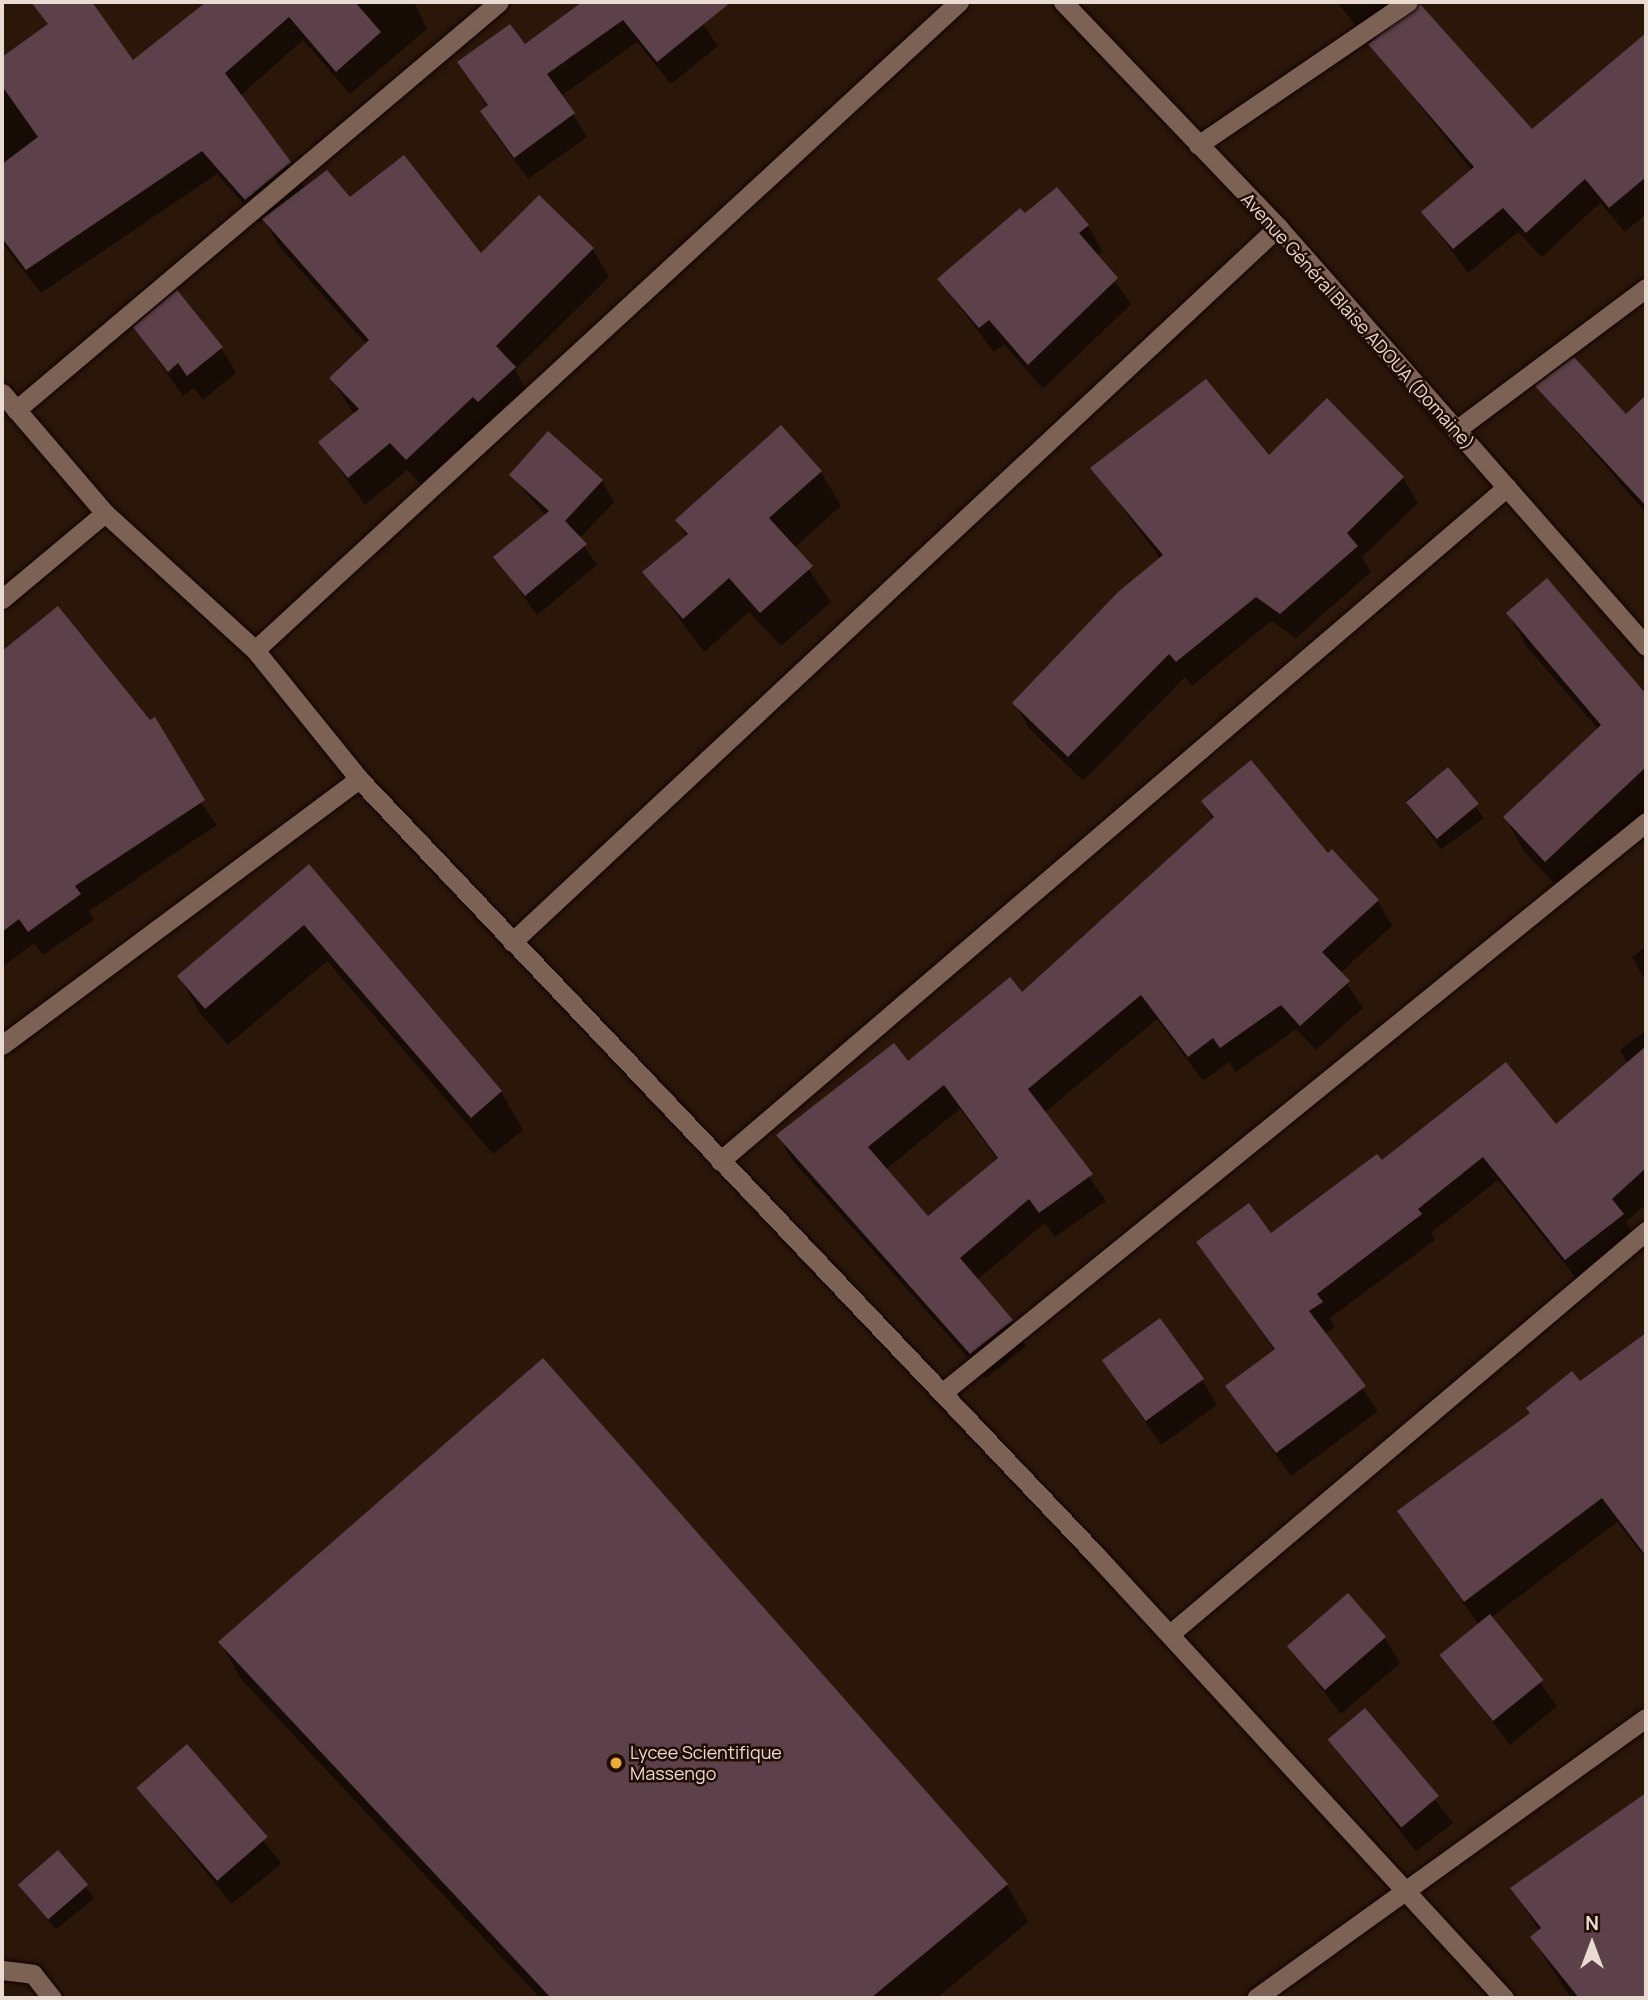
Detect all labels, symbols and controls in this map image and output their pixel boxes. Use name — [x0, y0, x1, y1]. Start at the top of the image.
street label: Avenue Général Blaise ADOUA (Domaine) — [1237, 188, 1479, 454]
place label: Lycee Scientifique Massengo — [630, 1742, 782, 1784]
marker: Lycee Scientifique Massengo — [608, 1755, 624, 1771]
north arrow — [1557, 1909, 1627, 1979]
text: N — [1585, 1910, 1599, 1936]

